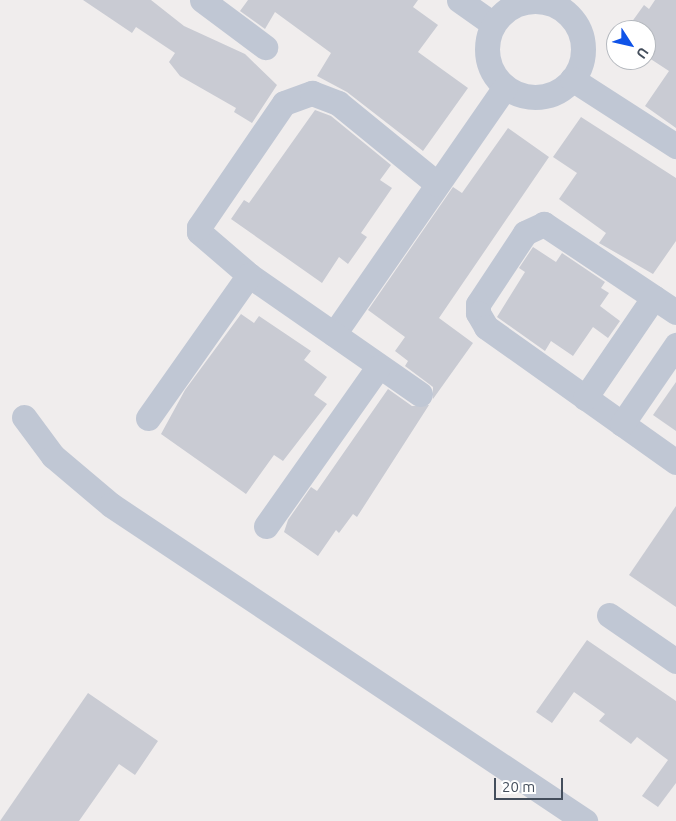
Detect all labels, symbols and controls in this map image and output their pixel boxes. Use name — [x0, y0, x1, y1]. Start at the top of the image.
north arrow — [606, 20, 656, 70]
text: U — [633, 44, 652, 62]
scale bar — [496, 768, 565, 800]
text: 20 m — [502, 778, 535, 795]

